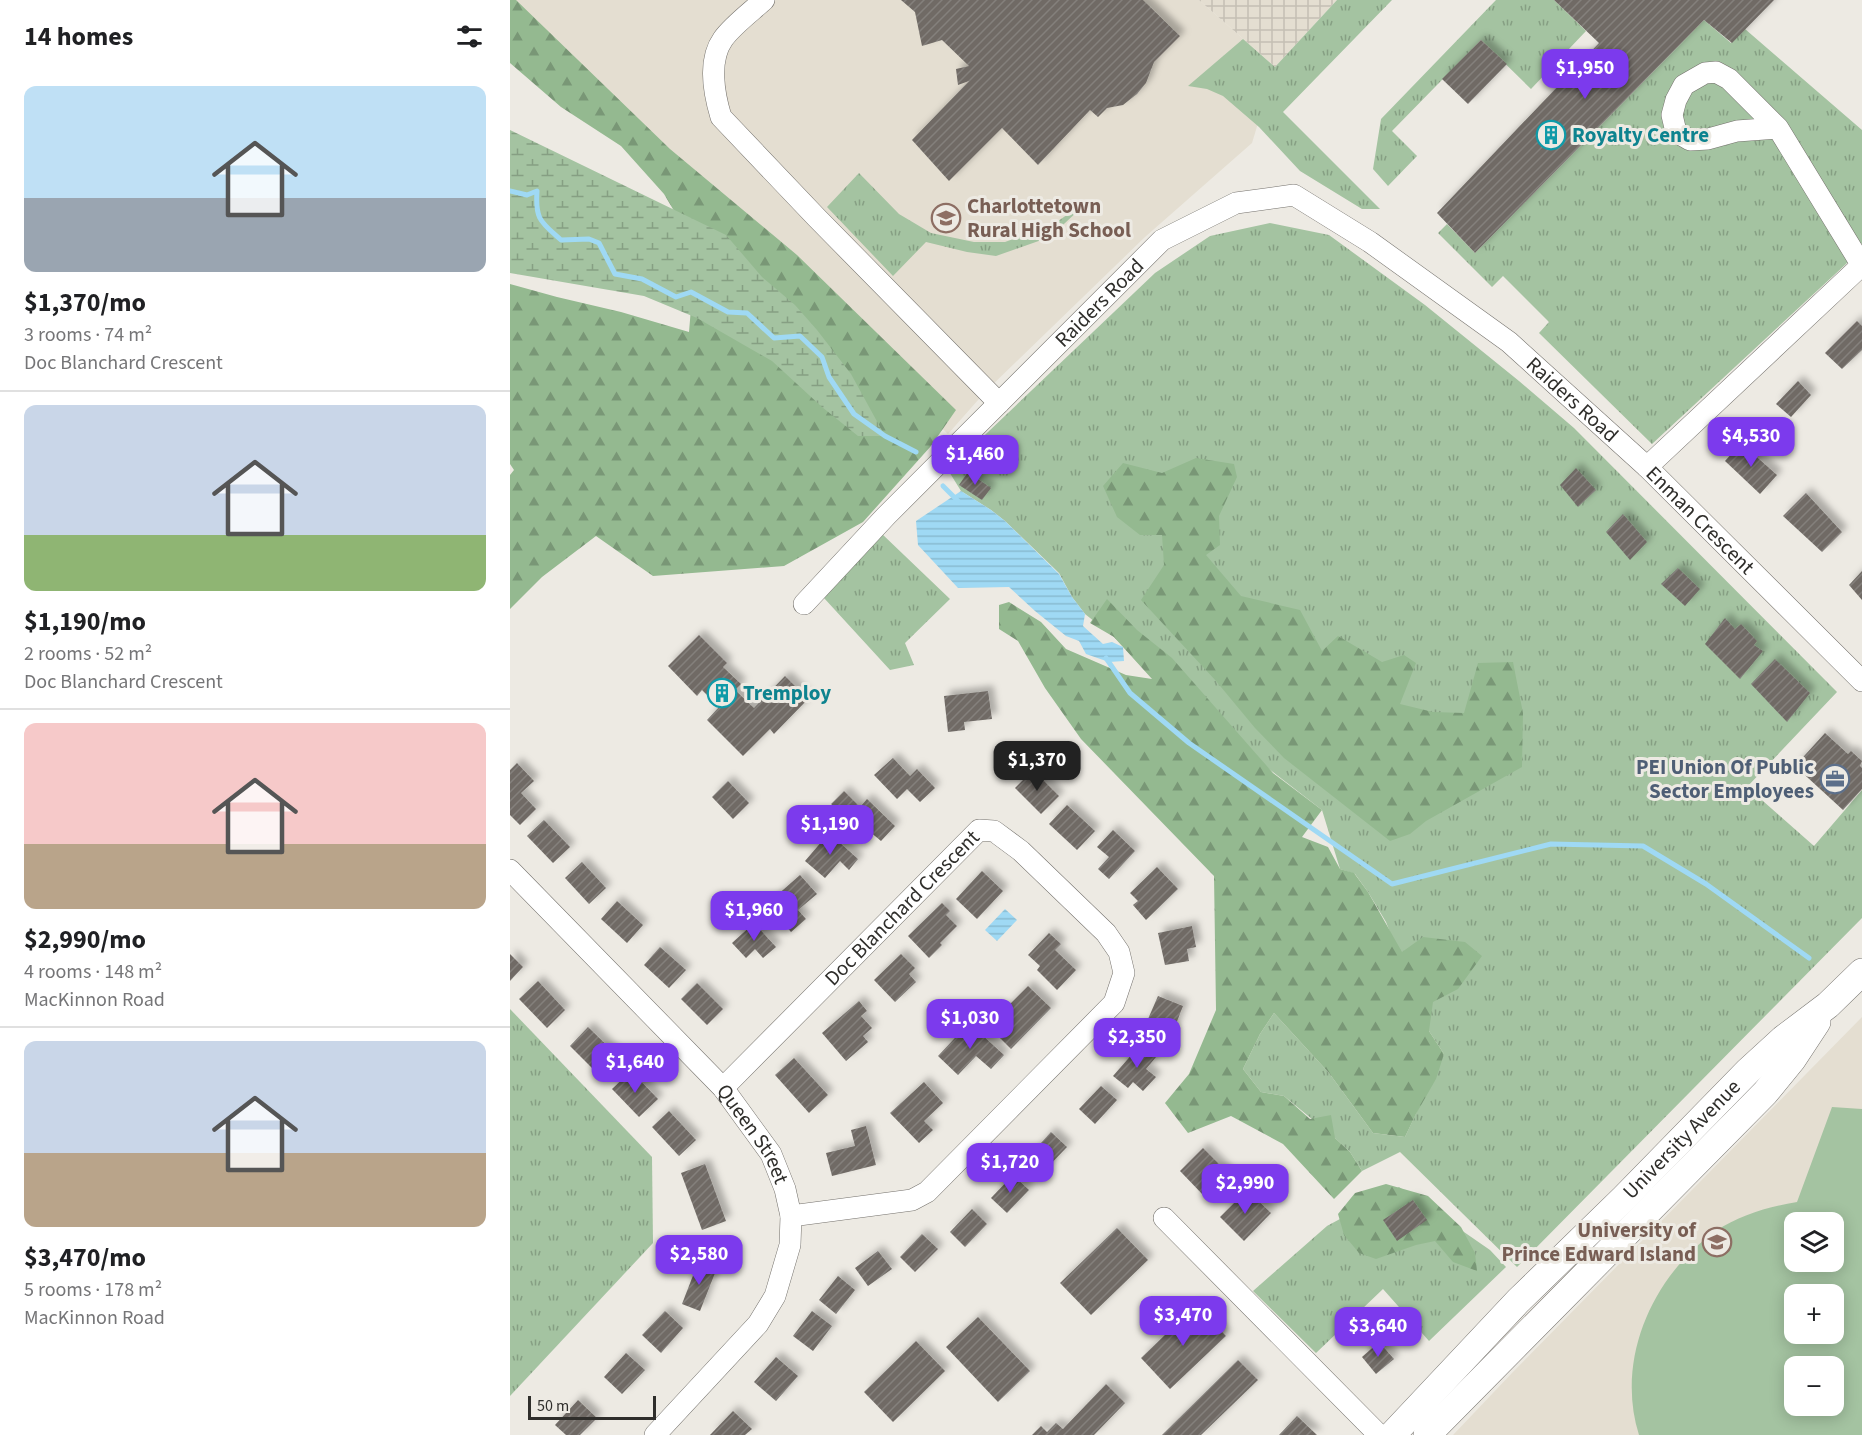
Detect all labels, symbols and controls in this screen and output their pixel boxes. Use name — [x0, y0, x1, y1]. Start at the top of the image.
text: 14 homes — [24, 18, 133, 55]
icon: filters — [453, 20, 486, 53]
pin: $1,950 — [1536, 49, 1634, 100]
text: $1,950 — [1556, 54, 1614, 82]
building icon: Royalty Centre — [1535, 119, 1567, 151]
place label: Royalty Centre — [1572, 120, 1709, 150]
icon: home — [201, 125, 309, 233]
place label: Charlottetown Rural High School — [967, 191, 1131, 245]
school or university icon: Charlottetown Rural High School — [930, 202, 962, 234]
street label: Raiders Road — [1048, 251, 1151, 354]
text: $1,370/mo — [24, 284, 146, 321]
text: 3 rooms · 74 m² — [24, 321, 152, 349]
text: Doc Blanchard Crescent — [24, 349, 223, 377]
street label: Raiders Road — [1520, 350, 1625, 449]
pin: $4,530 — [1702, 417, 1800, 468]
text: $4,530 — [1722, 422, 1780, 450]
pin: $1,460 — [926, 435, 1024, 486]
text: $1,460 — [946, 440, 1004, 468]
icon: home — [201, 444, 309, 552]
street label: Enman Crescent — [1639, 459, 1762, 581]
text: $1,190/mo — [24, 603, 146, 640]
text: 2 rooms · 52 m² — [24, 640, 152, 668]
text: Doc Blanchard Crescent — [24, 668, 223, 696]
building icon: Tremploy — [706, 677, 738, 709]
place label: Tremploy — [743, 678, 831, 708]
pin: $1,370 — [988, 741, 1086, 792]
text: $1,370 — [1008, 746, 1066, 774]
place label: PEI Union Of Public Sector Employees — [1636, 752, 1814, 806]
icon: home — [201, 762, 309, 870]
office icon: PEI Union Of Public Sector Employees — [1819, 763, 1851, 795]
pin: $1,190 — [781, 805, 879, 856]
text: $1,190 — [801, 810, 859, 838]
street label: Doc Blanchard Crescent — [818, 823, 986, 992]
pin: $1,960 — [705, 891, 803, 942]
text: $1,960 — [725, 896, 783, 924]
text: $2,990/mo — [24, 921, 146, 958]
text: 4 rooms · 148 m² — [24, 958, 162, 986]
text: MacKinnon Road — [24, 986, 165, 1014]
pin: $1,030 — [921, 999, 1019, 1050]
text: $1,030 — [941, 1004, 999, 1032]
pin: $2,350 — [1088, 1018, 1186, 1069]
text: $2,350 — [1108, 1023, 1166, 1051]
pin: $1,640 — [586, 1043, 684, 1094]
text: $1,640 — [606, 1048, 664, 1076]
street label: University Avenue — [1616, 1072, 1747, 1206]
street label: Queen Street — [710, 1077, 796, 1188]
icon: home — [201, 1080, 309, 1188]
pin: $1,720 — [961, 1143, 1059, 1194]
text: $1,720 — [981, 1148, 1039, 1176]
pin: $2,990 — [1196, 1164, 1294, 1215]
text: $2,990 — [1216, 1169, 1274, 1197]
map controls — [1784, 1212, 1844, 1416]
button: layers — [1784, 1212, 1844, 1272]
place label: University of Prince Edward Island — [1501, 1215, 1697, 1269]
school or university icon: University of Prince Edward Island — [1701, 1226, 1733, 1258]
pin: $2,580 — [650, 1235, 748, 1286]
text: $3,470/mo — [24, 1239, 146, 1276]
text: $2,580 — [670, 1240, 728, 1268]
text: 5 rooms · 178 m² — [24, 1276, 162, 1304]
button: + — [1784, 1284, 1844, 1344]
pin: $3,470 — [1134, 1296, 1232, 1347]
text: $3,470 — [1154, 1301, 1212, 1329]
text: MacKinnon Road — [24, 1304, 165, 1332]
pin: $3,640 — [1329, 1307, 1427, 1358]
text: $3,640 — [1349, 1312, 1407, 1340]
button: − — [1784, 1356, 1844, 1416]
scale bar — [528, 1393, 656, 1420]
text: 50 m — [537, 1395, 569, 1417]

